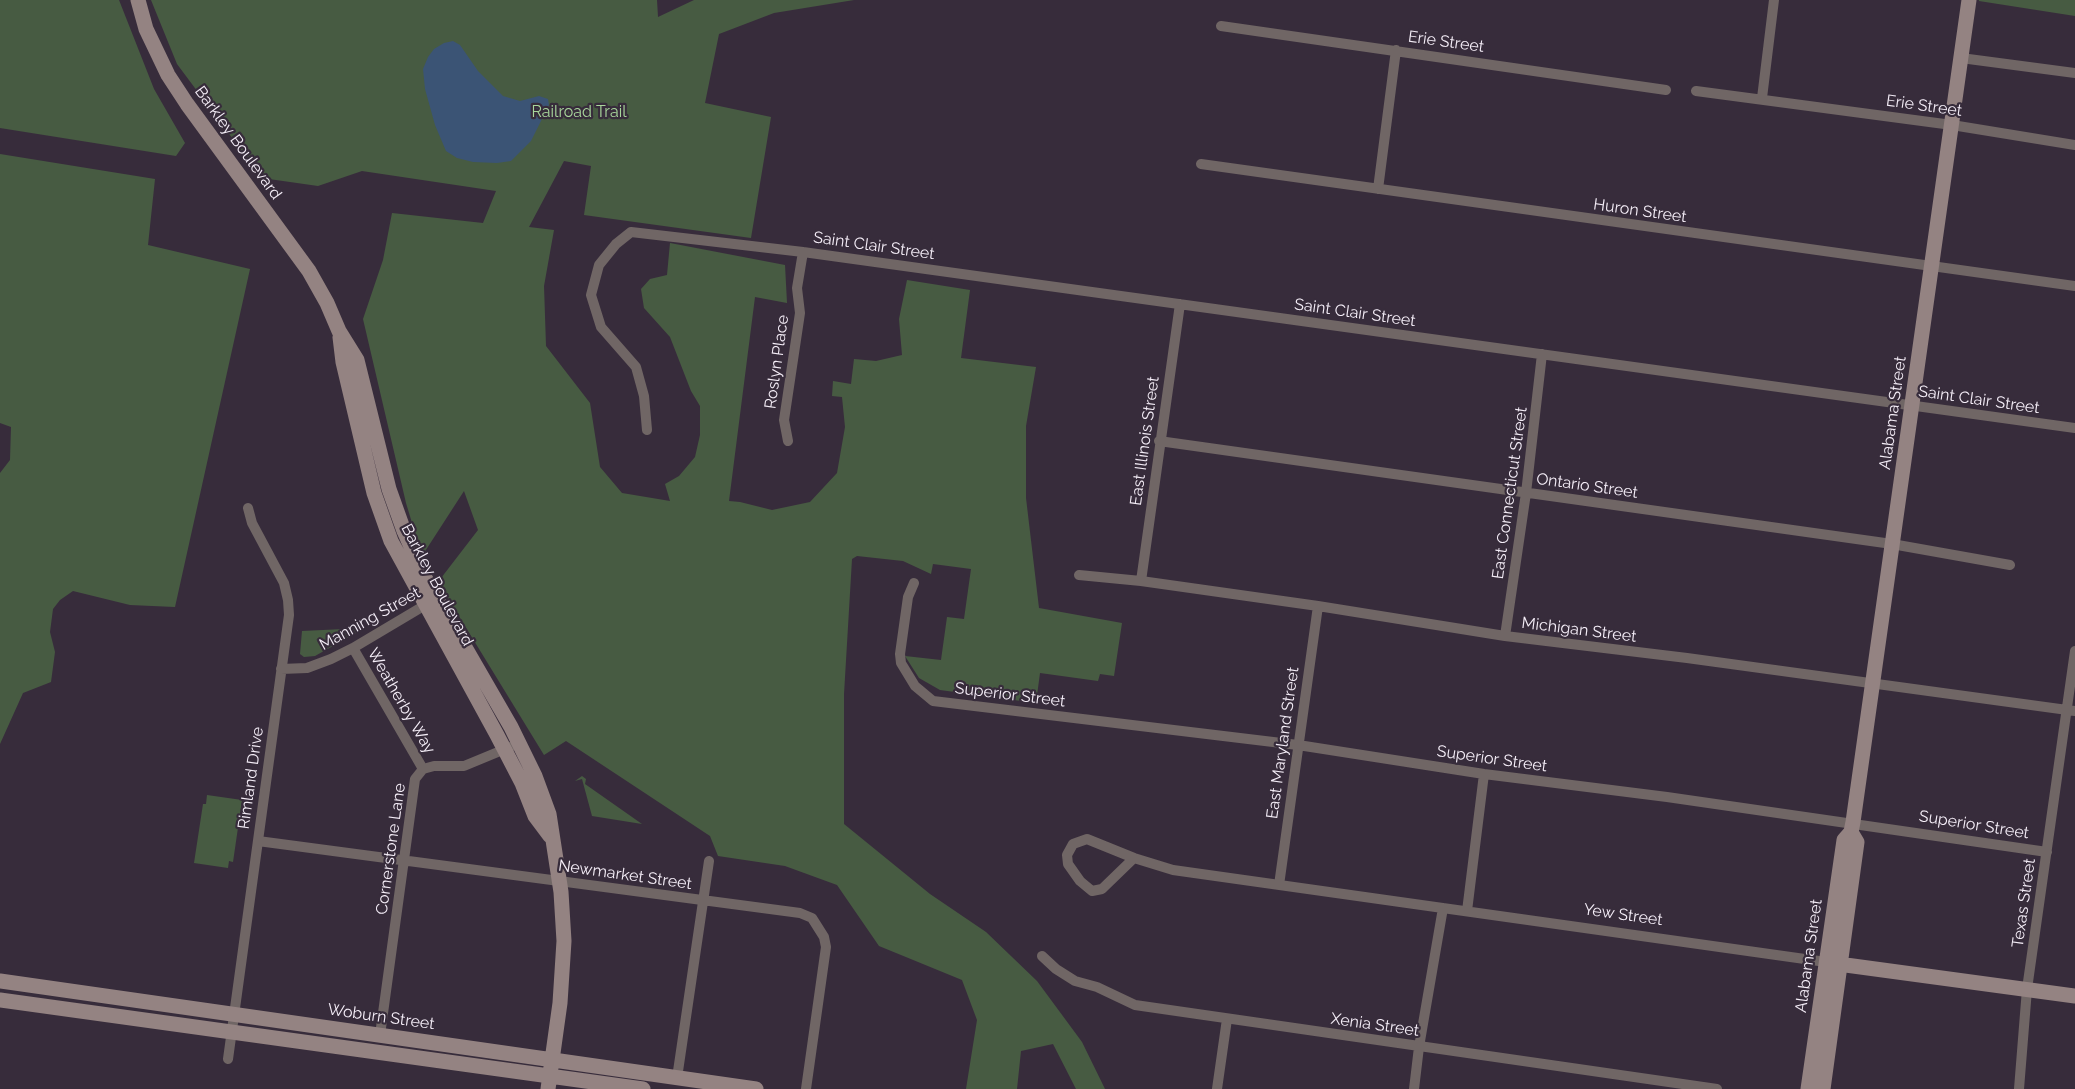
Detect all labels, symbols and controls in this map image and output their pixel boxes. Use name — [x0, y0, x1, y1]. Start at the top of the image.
street label: Erie Street — [1407, 27, 1485, 57]
street label: Barkley Boulevard — [190, 83, 286, 203]
street label: Erie Street — [1885, 91, 1963, 121]
park label: Railroad Trail — [532, 102, 626, 122]
street label: Huron Street — [1592, 195, 1688, 227]
street label: Saint Clair Street — [812, 228, 936, 264]
street label: Saint Clair Street — [1293, 295, 1417, 331]
street label: Roslyn Place — [761, 314, 793, 410]
street label: Alabama Street — [1876, 355, 1910, 471]
street label: East Illinois Street — [1126, 375, 1164, 507]
street label: Saint Clair Street — [1917, 382, 2041, 418]
street label: East Connecticut Street — [1488, 406, 1532, 580]
street label: Ontario Street — [1535, 469, 1639, 503]
street label: Barkley Boulevard — [397, 521, 477, 649]
street label: Manning Street — [316, 583, 424, 655]
street label: Michigan Street — [1521, 613, 1637, 647]
street label: Weatherby Way — [363, 645, 439, 757]
street label: East Maryland Street — [1263, 666, 1303, 820]
street label: Superior Street — [954, 679, 1066, 711]
street label: Rimland Drive — [234, 726, 268, 830]
street label: Superior Street — [1436, 742, 1548, 776]
street label: Cornerstone Lane — [372, 782, 410, 916]
street label: Superior Street — [1918, 807, 2030, 843]
street label: Newmarket Street — [557, 856, 693, 894]
street label: Texas Street — [2008, 857, 2040, 949]
street label: Alabama Street — [1792, 898, 1826, 1014]
street label: Yew Street — [1582, 900, 1664, 930]
street label: Woburn Street — [326, 1000, 436, 1034]
street label: Xenia Street — [1330, 1009, 1420, 1041]

